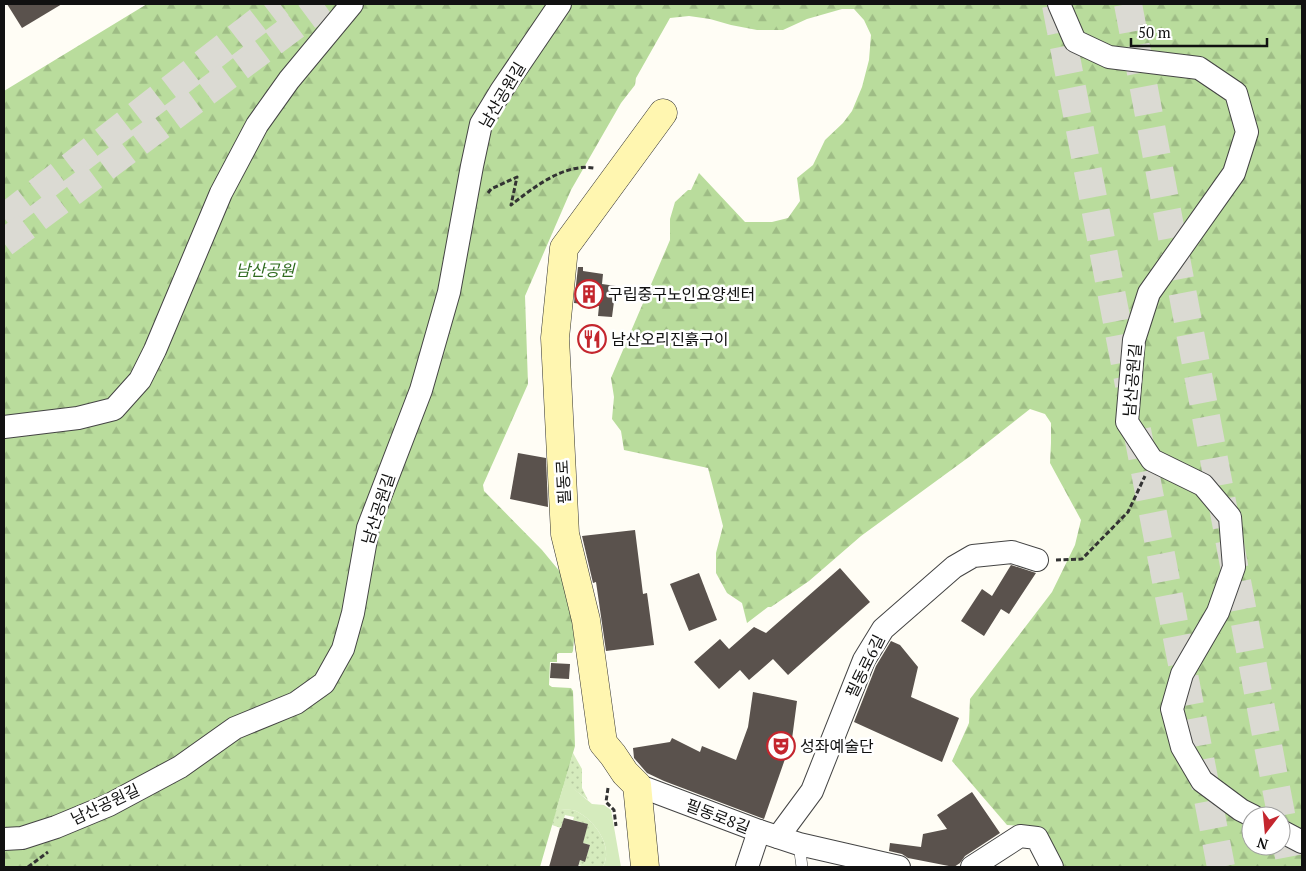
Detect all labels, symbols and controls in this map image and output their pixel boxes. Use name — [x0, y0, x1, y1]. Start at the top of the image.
scale bar — [1131, 15, 1267, 47]
text: 50 m — [1138, 22, 1171, 42]
street label: 남산공원길 — [474, 58, 530, 132]
park label: 남산공원 — [236, 259, 296, 281]
building icon: 구립중구노인요양센터 — [574, 279, 604, 309]
place label: 구립중구노인요양센터 — [608, 283, 755, 305]
restaurant icon: 남산오리진흙구이 — [577, 324, 607, 354]
place label: 남산오리진흙구이 — [611, 328, 729, 350]
street label: 남산공원길 — [1118, 342, 1146, 418]
street label: 필동로 — [551, 459, 575, 505]
street label: 남산공원길 — [356, 471, 400, 547]
street label: 필동로6길 — [840, 631, 890, 701]
theatre icon: 성좌예술단 — [766, 731, 796, 761]
place label: 성좌예술단 — [800, 735, 874, 757]
street label: 남산공원길 — [67, 778, 143, 830]
street label: 필동로8길 — [683, 794, 753, 838]
north arrow — [1241, 806, 1291, 856]
text: N — [1254, 833, 1270, 855]

